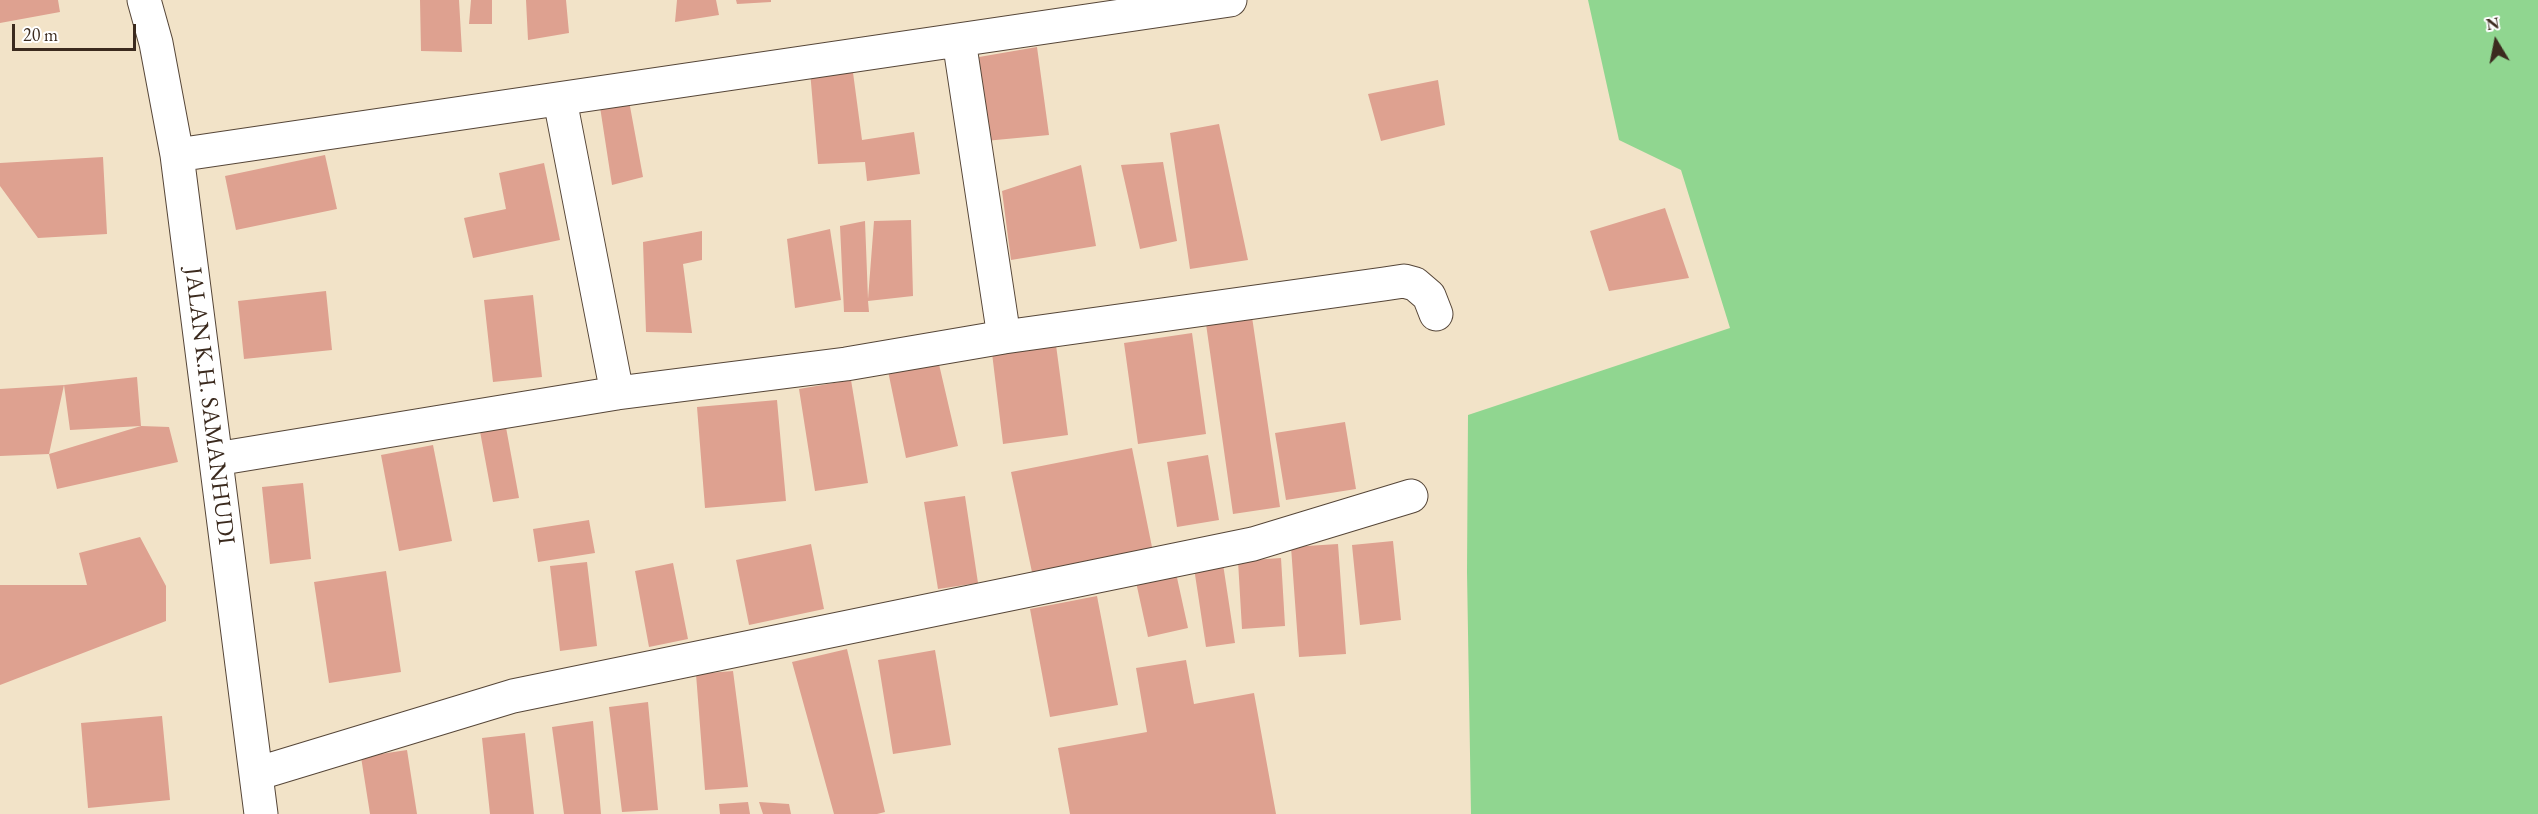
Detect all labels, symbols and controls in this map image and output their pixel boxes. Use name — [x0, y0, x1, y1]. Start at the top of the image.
scale bar — [15, 12, 140, 50]
north arrow — [2466, 12, 2526, 72]
text: N — [2485, 12, 2501, 35]
text: 20 m — [23, 23, 58, 46]
street label: JALAN K.H. SAMANHUDI — [178, 266, 240, 546]

